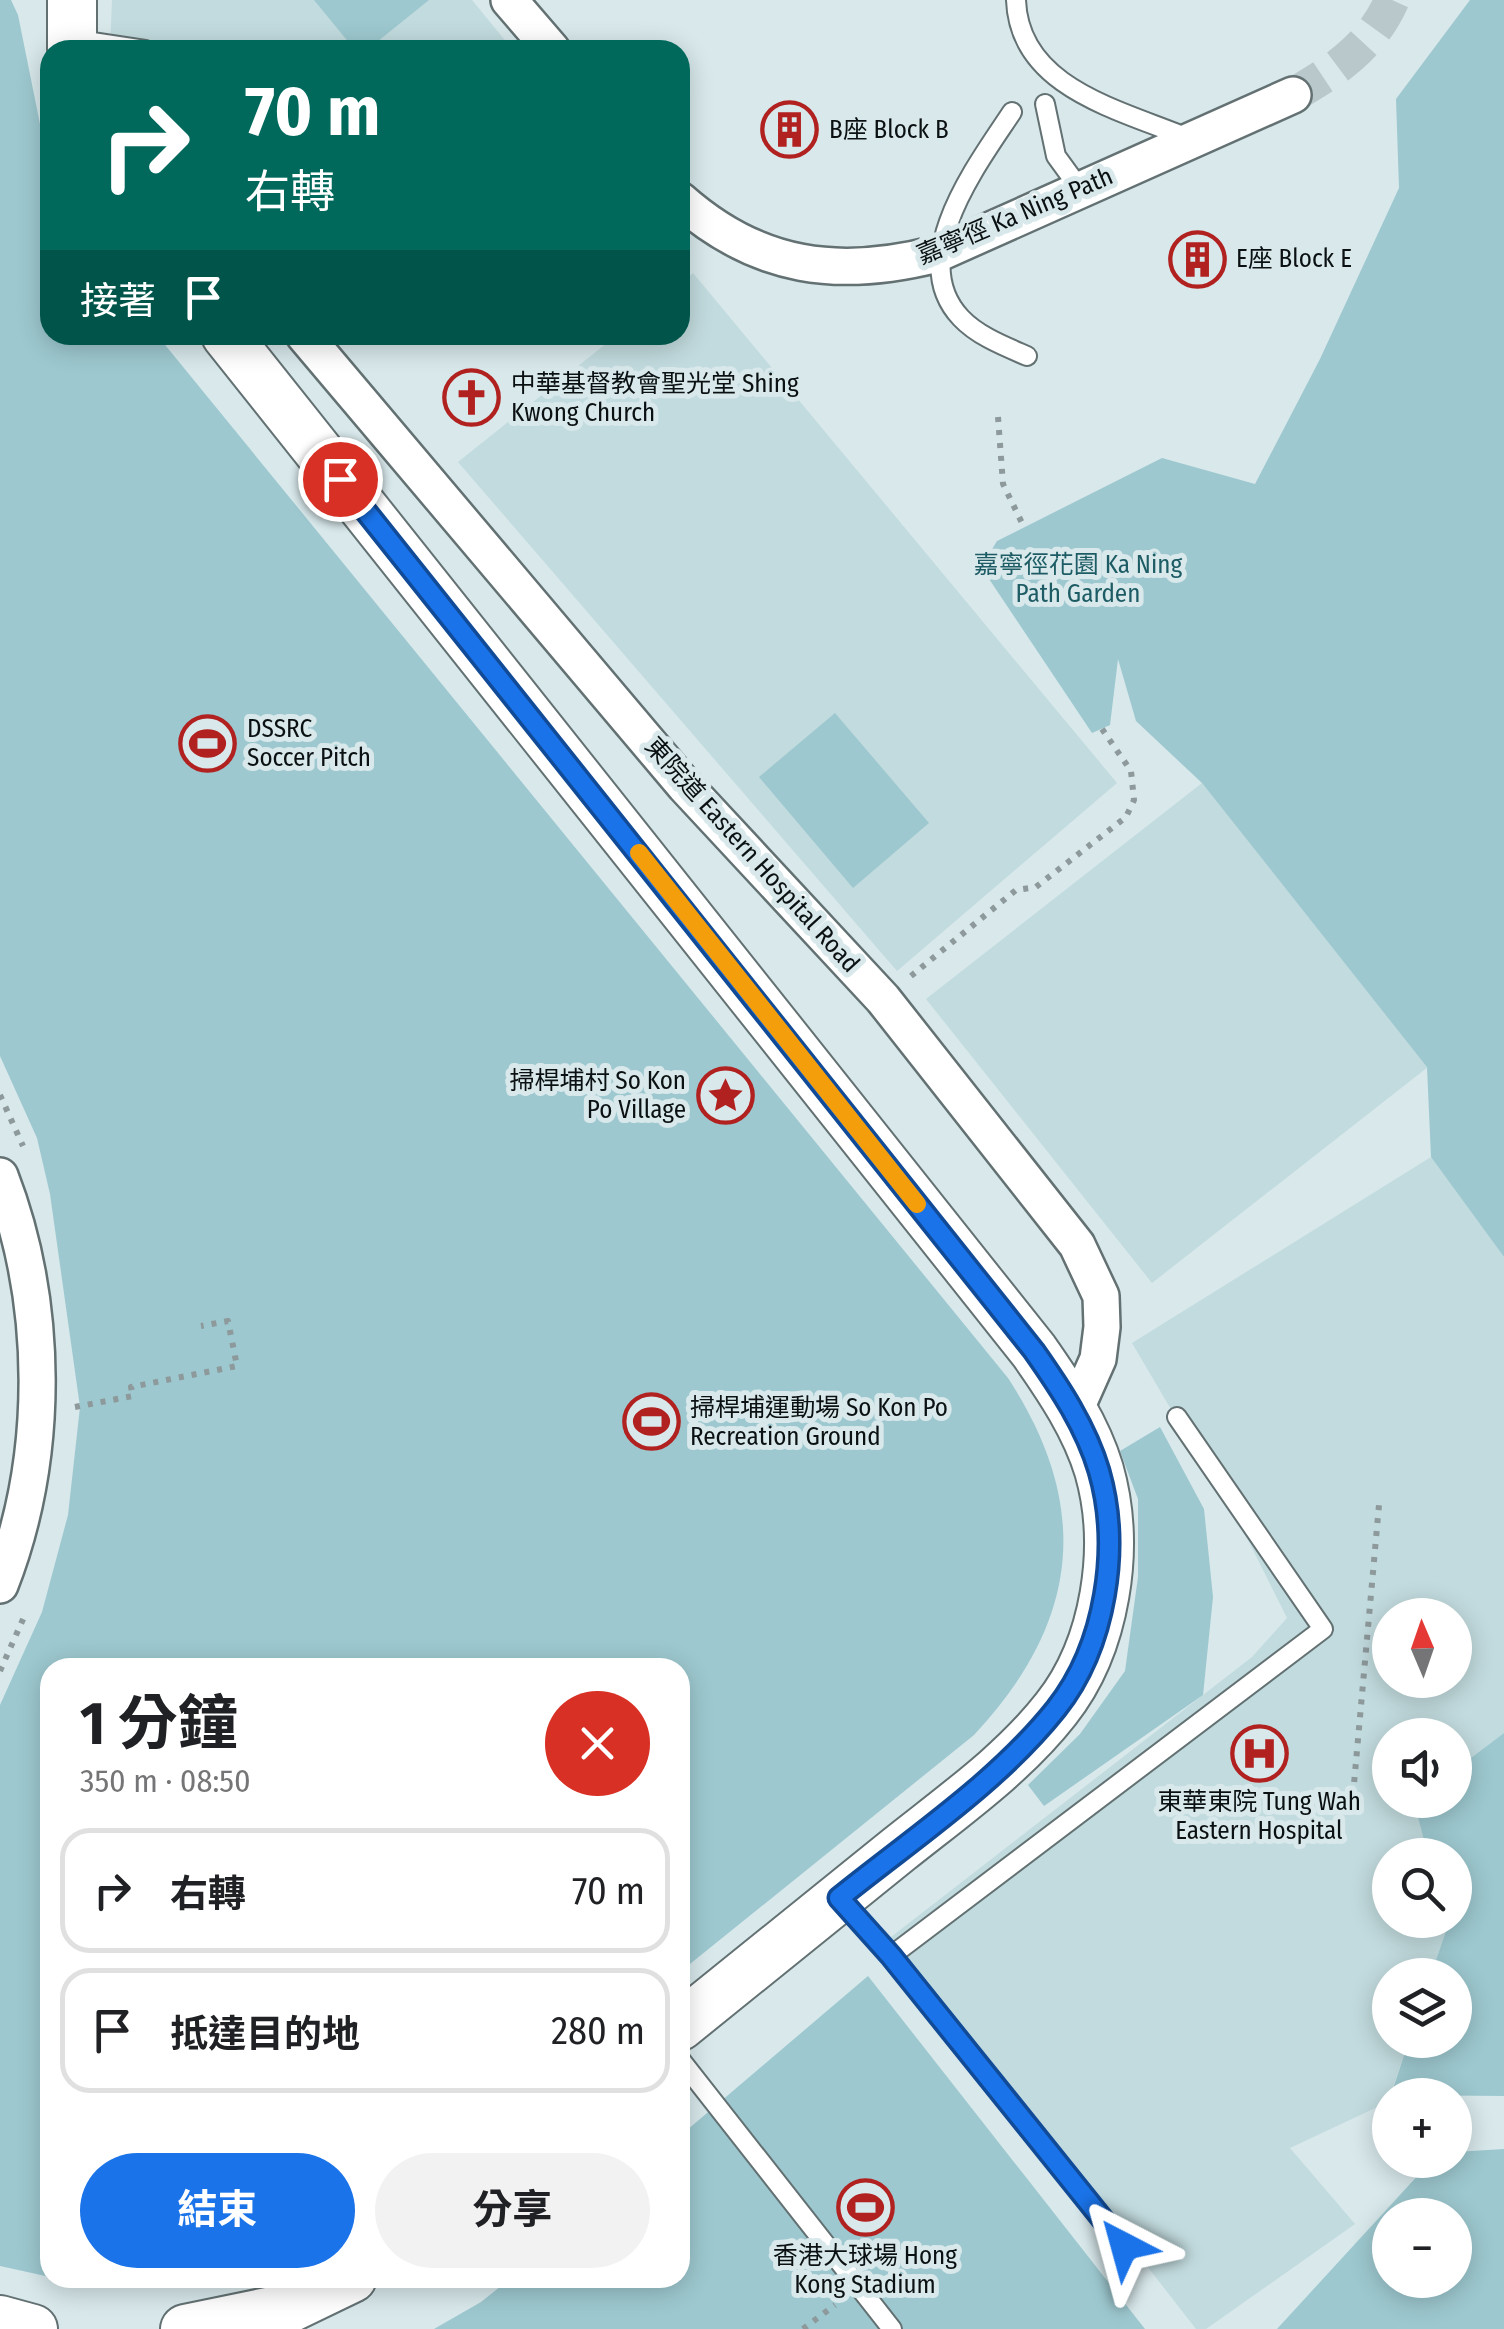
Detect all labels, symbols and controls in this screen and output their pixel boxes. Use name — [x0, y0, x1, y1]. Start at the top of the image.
text: 70 m — [245, 70, 380, 154]
icon: right — [80, 80, 210, 210]
building icon: B座 Block B — [760, 100, 820, 160]
place label: B座 Block B — [829, 115, 949, 145]
street label: 嘉寧徑 Ka Ning Path — [913, 161, 1117, 271]
text: 右轉 — [245, 165, 335, 219]
building icon: E座 Block E — [1167, 229, 1227, 289]
place label: E座 Block E — [1236, 244, 1352, 274]
icon: arrive — [176, 270, 231, 325]
text: 接著 — [80, 278, 156, 324]
church icon: 中華基督教會聖光堂 Shing Kwong Church — [442, 368, 502, 428]
place label: 中華基督教會聖光堂 Shing Kwong Church — [511, 369, 799, 428]
pin — [298, 437, 383, 522]
icon: arrive — [313, 452, 368, 507]
park label: 嘉寧徑花園 Ka Ning Path Garden — [974, 550, 1182, 609]
sports icon: DSSRC Soccer Pitch — [178, 713, 238, 773]
place label: DSSRC Soccer Pitch — [247, 714, 371, 773]
street label: 東院道 Eastern Hospital Road — [639, 731, 865, 979]
place icon: 掃桿埔村 So Kon Po Village — [695, 1065, 755, 1125]
place label: 掃桿埔村 So Kon Po Village — [509, 1066, 686, 1125]
sports icon: 掃桿埔運動場 So Kon Po Recreation Ground — [621, 1392, 681, 1452]
place label: 掃桿埔運動場 So Kon Po Recreation Ground — [690, 1393, 948, 1452]
north arrow — [1372, 1598, 1472, 1698]
map controls — [1372, 1598, 1472, 2298]
text: 1 分鐘 — [80, 1688, 238, 1760]
button: close — [545, 1691, 650, 1796]
button: sound — [1372, 1718, 1472, 1818]
hospital icon: 東華東院 Tung Wah Eastern Hospital — [1229, 1723, 1289, 1783]
text: 350 m · 08:50 — [80, 1762, 251, 1800]
place label: 東華東院 Tung Wah Eastern Hospital — [1157, 1787, 1361, 1846]
button: search — [1372, 1838, 1472, 1938]
icon: right — [85, 1863, 140, 1918]
text: 70 m — [572, 1868, 645, 1914]
text: 右轉 — [170, 1871, 246, 1917]
button: layers — [1372, 1958, 1472, 2058]
icon: arrive — [85, 2003, 140, 2058]
text: 280 m — [551, 2008, 645, 2054]
text: 抵達目的地 — [170, 2011, 360, 2057]
button: + — [1372, 2078, 1472, 2178]
button: 結束 — [80, 2153, 355, 2268]
button: 分享 — [375, 2153, 650, 2268]
sports icon: 香港大球場 Hong Kong Stadium — [835, 2177, 895, 2237]
position arrow — [1072, 2194, 1176, 2298]
button: − — [1372, 2198, 1472, 2298]
place label: 香港大球場 Hong Kong Stadium — [773, 2241, 957, 2300]

